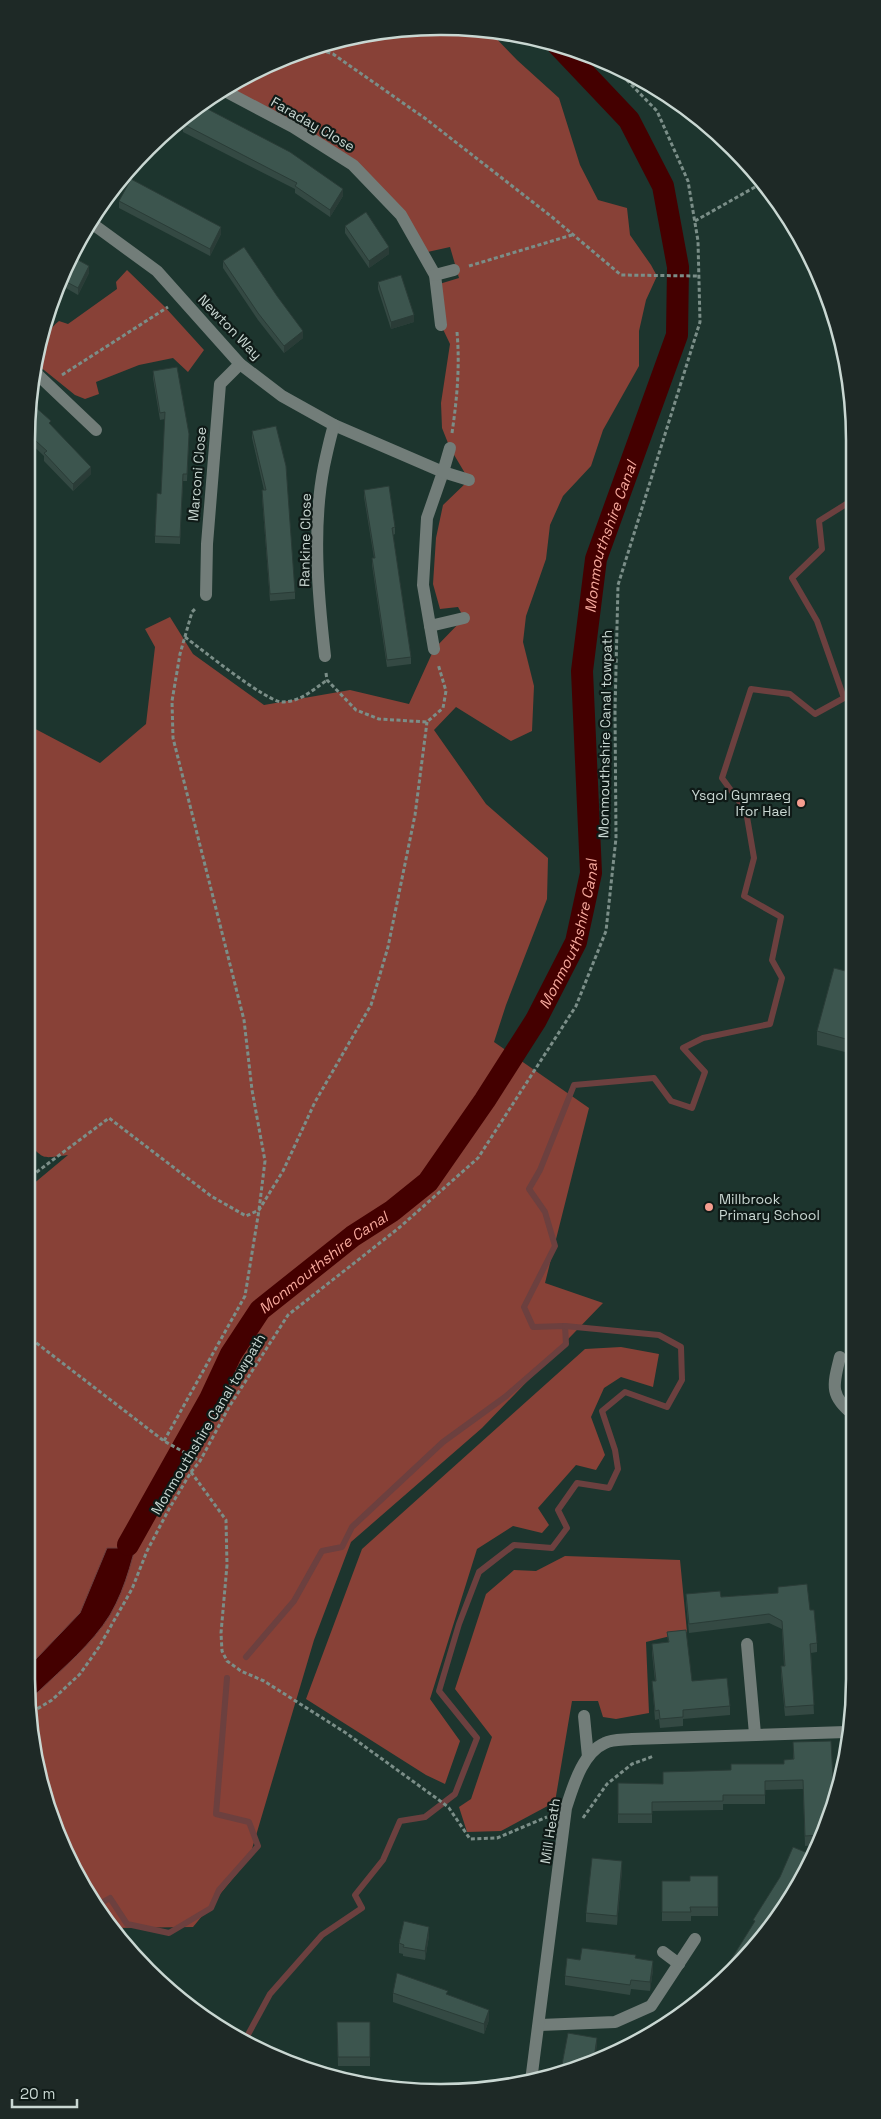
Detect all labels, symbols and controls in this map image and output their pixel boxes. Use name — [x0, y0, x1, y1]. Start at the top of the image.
street label: Faraday Close — [268, 93, 358, 155]
street label: Newton Way — [194, 290, 266, 364]
street label: Marconi Close — [184, 426, 210, 522]
water label: Monmouthshire Canal — [580, 456, 641, 614]
street label: Rankine Close — [295, 493, 315, 587]
street label: Monmouthshire Canal towpath — [594, 630, 616, 838]
place label: Ysgol Gymraeg Ifor Hael — [692, 786, 791, 820]
marker: Ysgol Gymraeg Ifor Hael — [795, 797, 807, 809]
water label: Monmouthshire Canal — [534, 857, 601, 1012]
place label: Millbrook Primary School — [719, 1190, 820, 1224]
marker: Millbrook Primary School — [703, 1201, 715, 1213]
water label: Monmouthshire Canal — [254, 1206, 393, 1317]
street label: Monmouthshire Canal towpath — [147, 1330, 269, 1518]
street label: Mill Heath — [536, 1797, 564, 1865]
scale bar — [12, 2076, 78, 2108]
text: 20 m — [20, 2084, 55, 2103]

